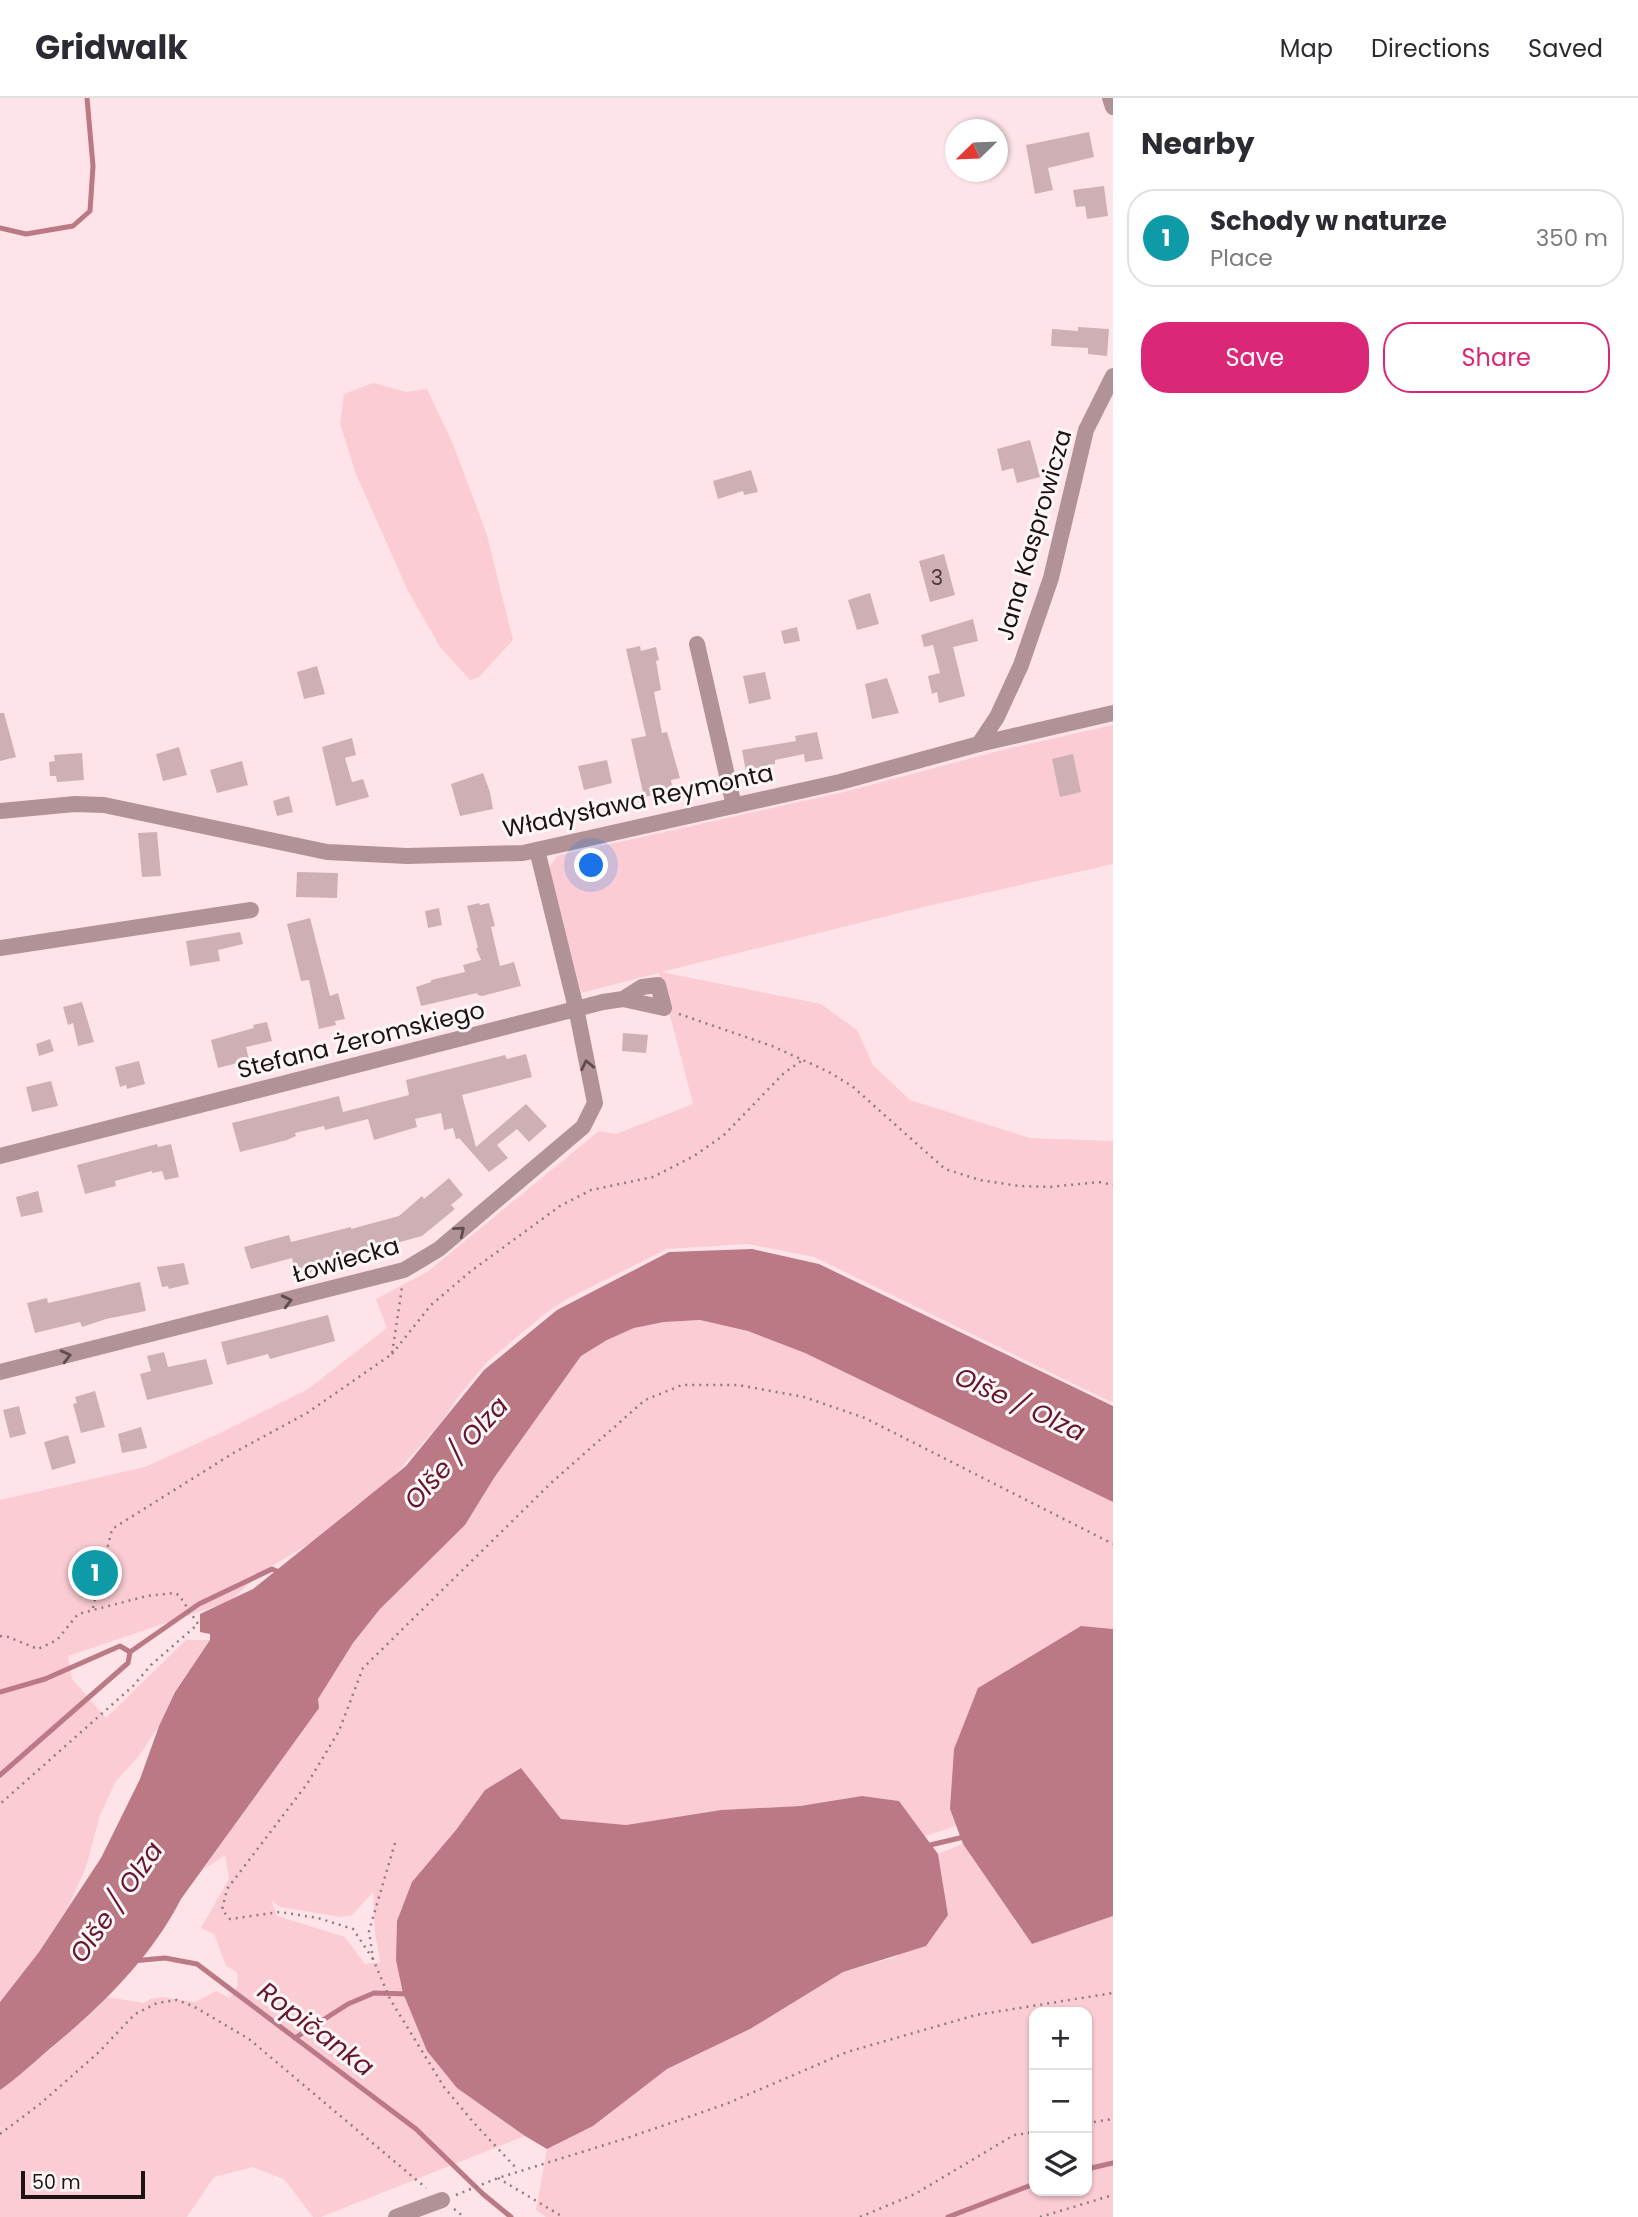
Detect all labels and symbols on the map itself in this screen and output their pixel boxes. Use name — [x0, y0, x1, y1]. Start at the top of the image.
north arrow — [945, 119, 1008, 182]
street label: Jana Kasprowicza — [988, 426, 1079, 644]
house number: 3 — [931, 563, 943, 592]
street label: Władysława Reymonta — [500, 756, 776, 845]
your location — [574, 848, 608, 882]
street label: Stefana Żeromskiego — [234, 993, 488, 1086]
one-way arrow — [581, 1059, 596, 1071]
one-way arrow — [451, 1227, 464, 1239]
street label: Łowiecka — [289, 1229, 403, 1290]
one-way arrow — [281, 1295, 293, 1309]
one-way arrow — [60, 1350, 72, 1364]
water label: Olše / Olza — [949, 1358, 1091, 1450]
water label: Olše / Olza — [396, 1389, 516, 1517]
pin: 1 — [72, 1547, 118, 1599]
water label: Olše / Olza — [61, 1834, 171, 1970]
water label: Ropičanka — [250, 1973, 382, 2085]
scale bar — [21, 2168, 145, 2200]

